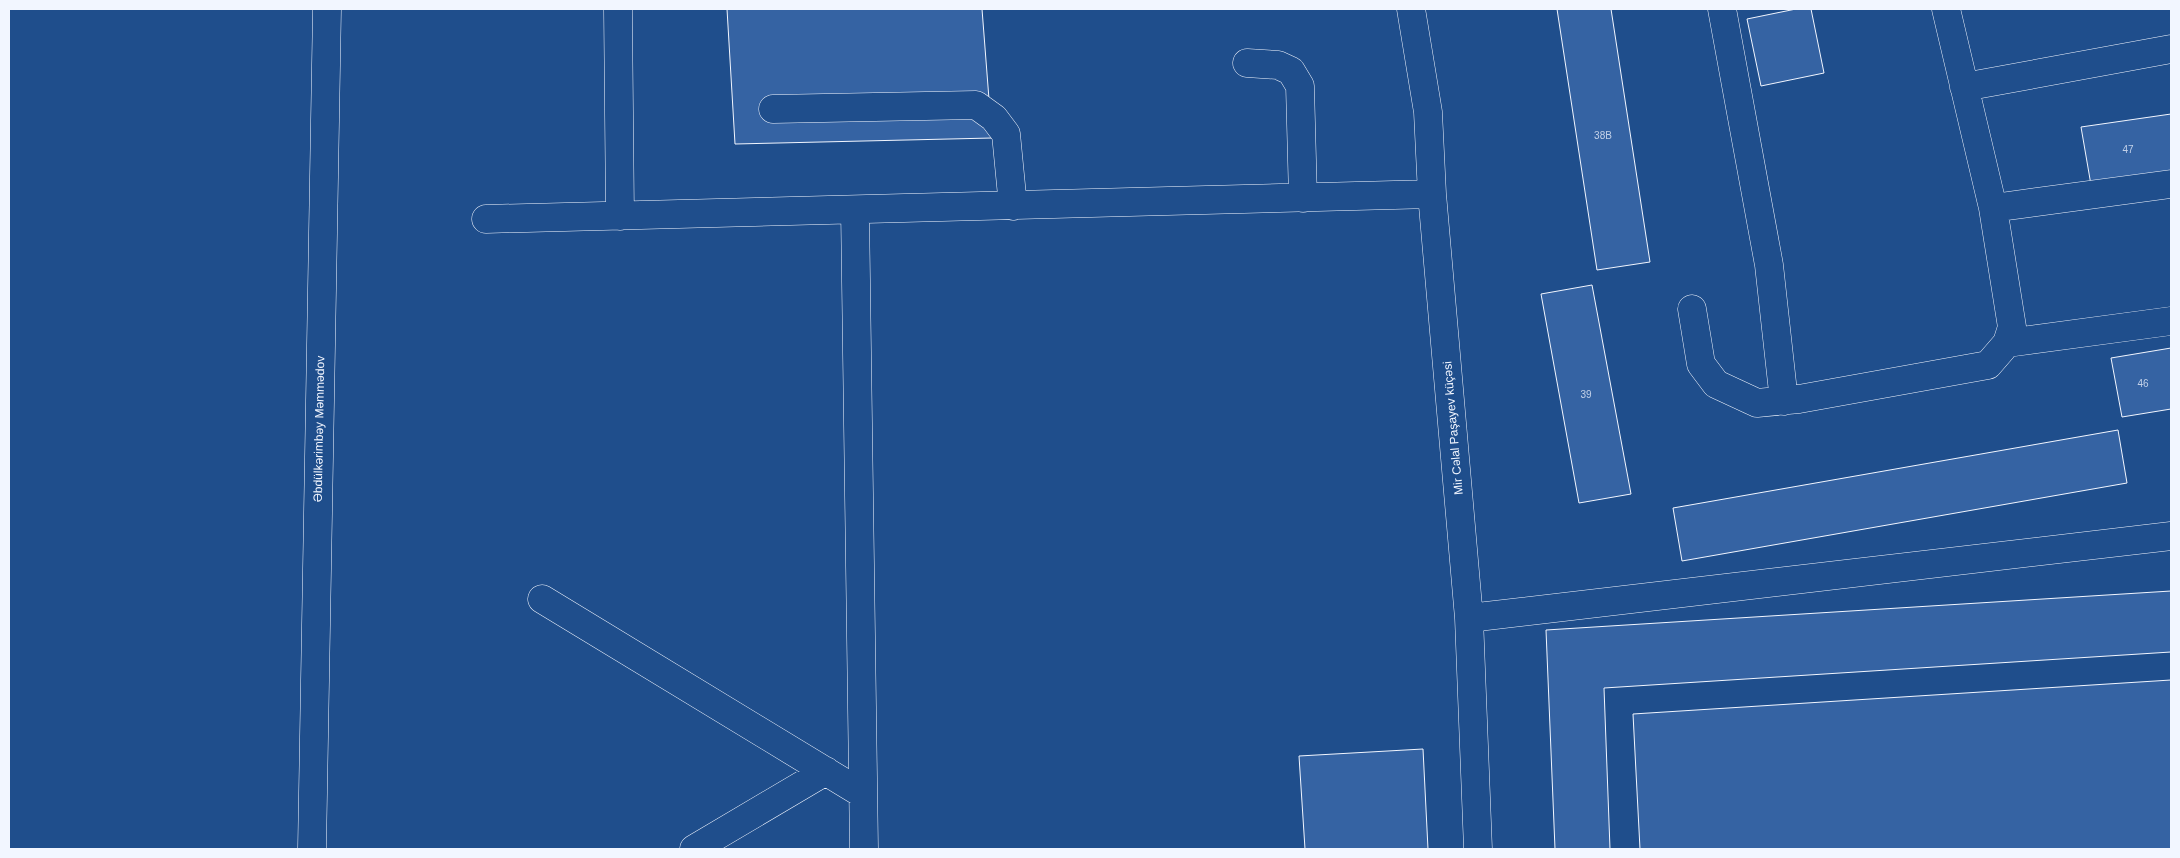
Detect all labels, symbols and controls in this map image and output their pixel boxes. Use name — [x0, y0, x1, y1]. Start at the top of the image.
house number: 38B — [1594, 130, 1612, 141]
house number: 47 — [2122, 144, 2134, 155]
street label: Əbdülkərimbəy Məmmədov — [311, 356, 327, 502]
street label: Mir Cəlal Paşayev küçəsi — [1440, 361, 1466, 495]
house number: 46 — [2137, 378, 2149, 389]
house number: 39 — [1580, 389, 1592, 400]

